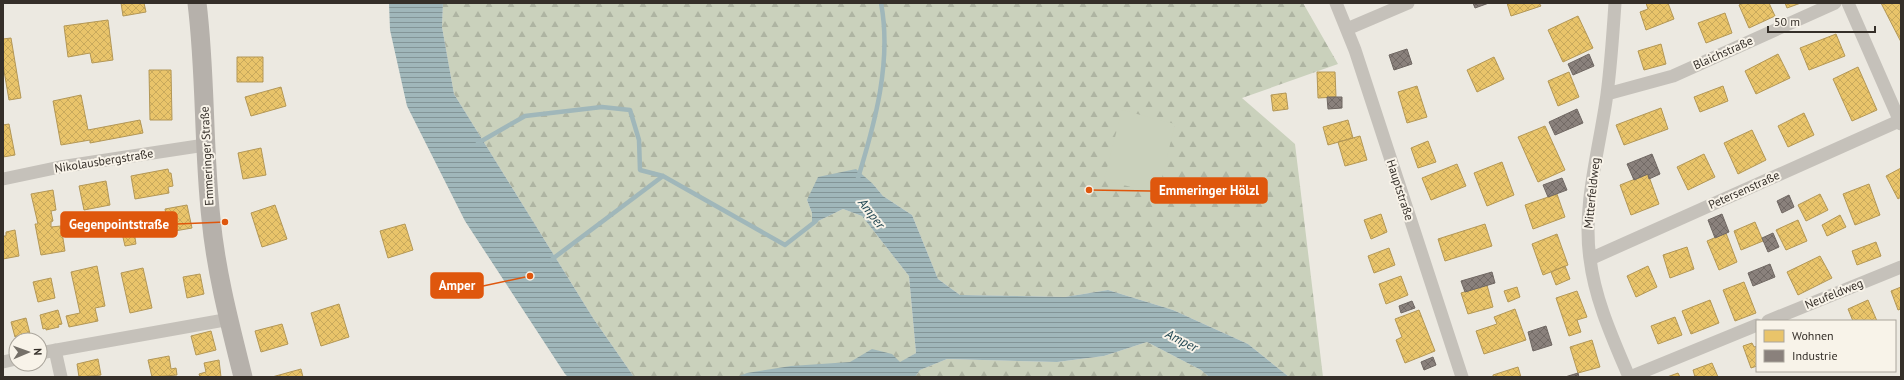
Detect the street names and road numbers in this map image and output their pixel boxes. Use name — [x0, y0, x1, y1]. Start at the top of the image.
street label: Blaichstraße — [1691, 33, 1755, 72]
street label: Emmeringer Straße — [196, 106, 217, 206]
street label: Nikolausbergstraße — [53, 145, 154, 176]
street label: Mitterfeldweg — [1580, 156, 1603, 229]
street label: Hauptstraße — [1384, 157, 1417, 222]
street label: Petersenstraße — [1706, 167, 1782, 212]
street label: Neufeldweg — [1802, 275, 1865, 312]

